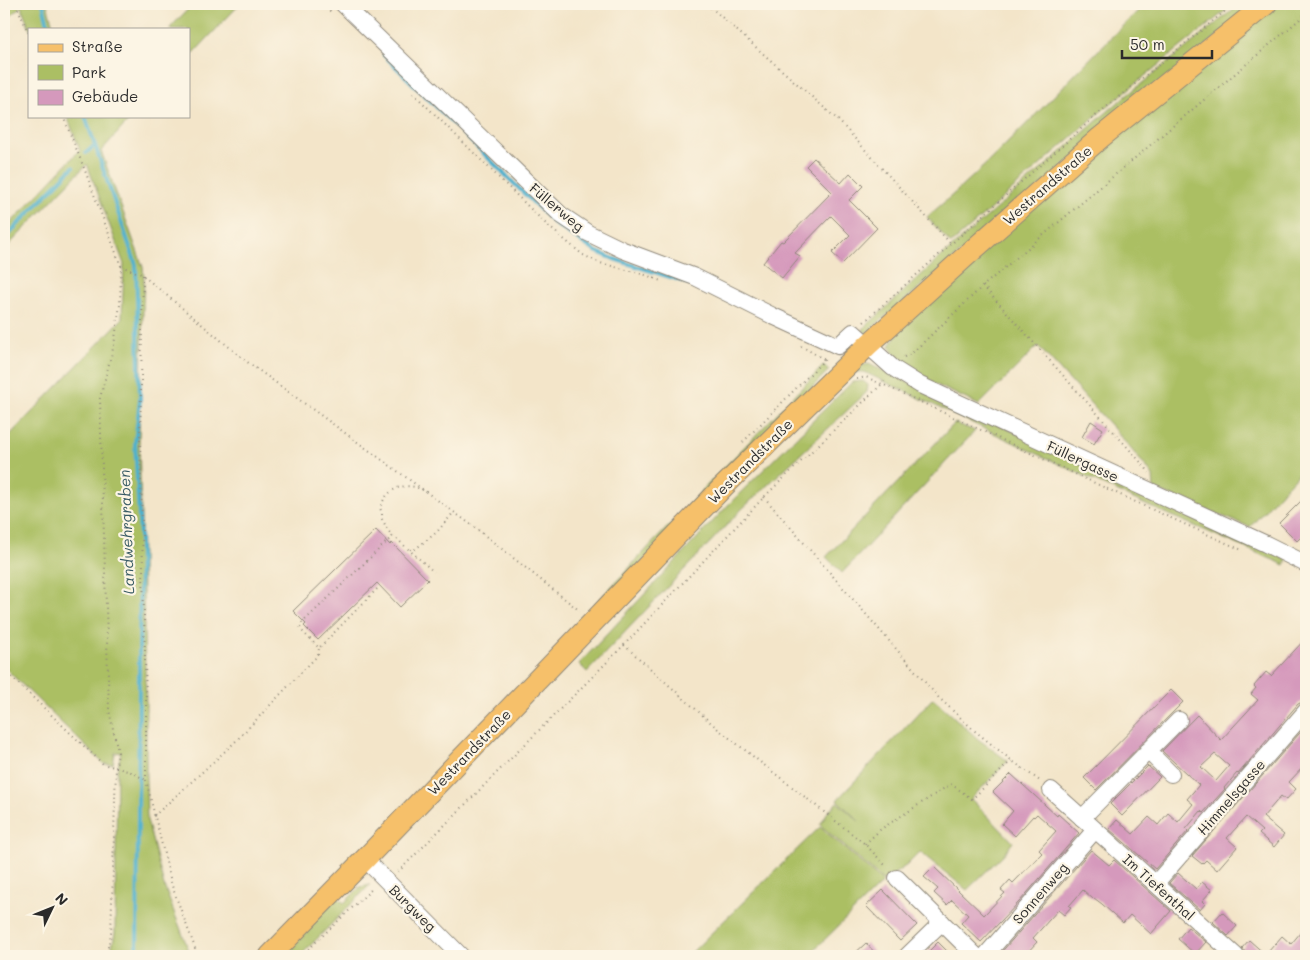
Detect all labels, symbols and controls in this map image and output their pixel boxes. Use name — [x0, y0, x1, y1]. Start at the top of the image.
legend — [28, 28, 190, 118]
scale bar — [1122, 28, 1212, 60]
text: 50 m — [1130, 34, 1165, 54]
text: Straße — [72, 36, 123, 56]
text: Park — [72, 62, 106, 82]
text: Gebäude — [72, 86, 138, 106]
street label: Westrandstraße — [998, 141, 1096, 229]
street label: Füllerweg — [526, 179, 588, 235]
street label: Westrandstraße — [703, 414, 797, 508]
street label: Füllergasse — [1044, 436, 1122, 486]
water label: Landwehrgraben — [114, 469, 138, 595]
street label: Westrandstraße — [423, 705, 515, 799]
street label: Himmelsgasse — [1193, 755, 1269, 839]
street label: Im Tiefenthal — [1119, 850, 1199, 924]
street label: Sonnenweg — [1008, 858, 1072, 928]
street label: Burgweg — [385, 880, 441, 936]
north arrow — [28, 882, 78, 932]
text: N — [51, 888, 72, 909]

